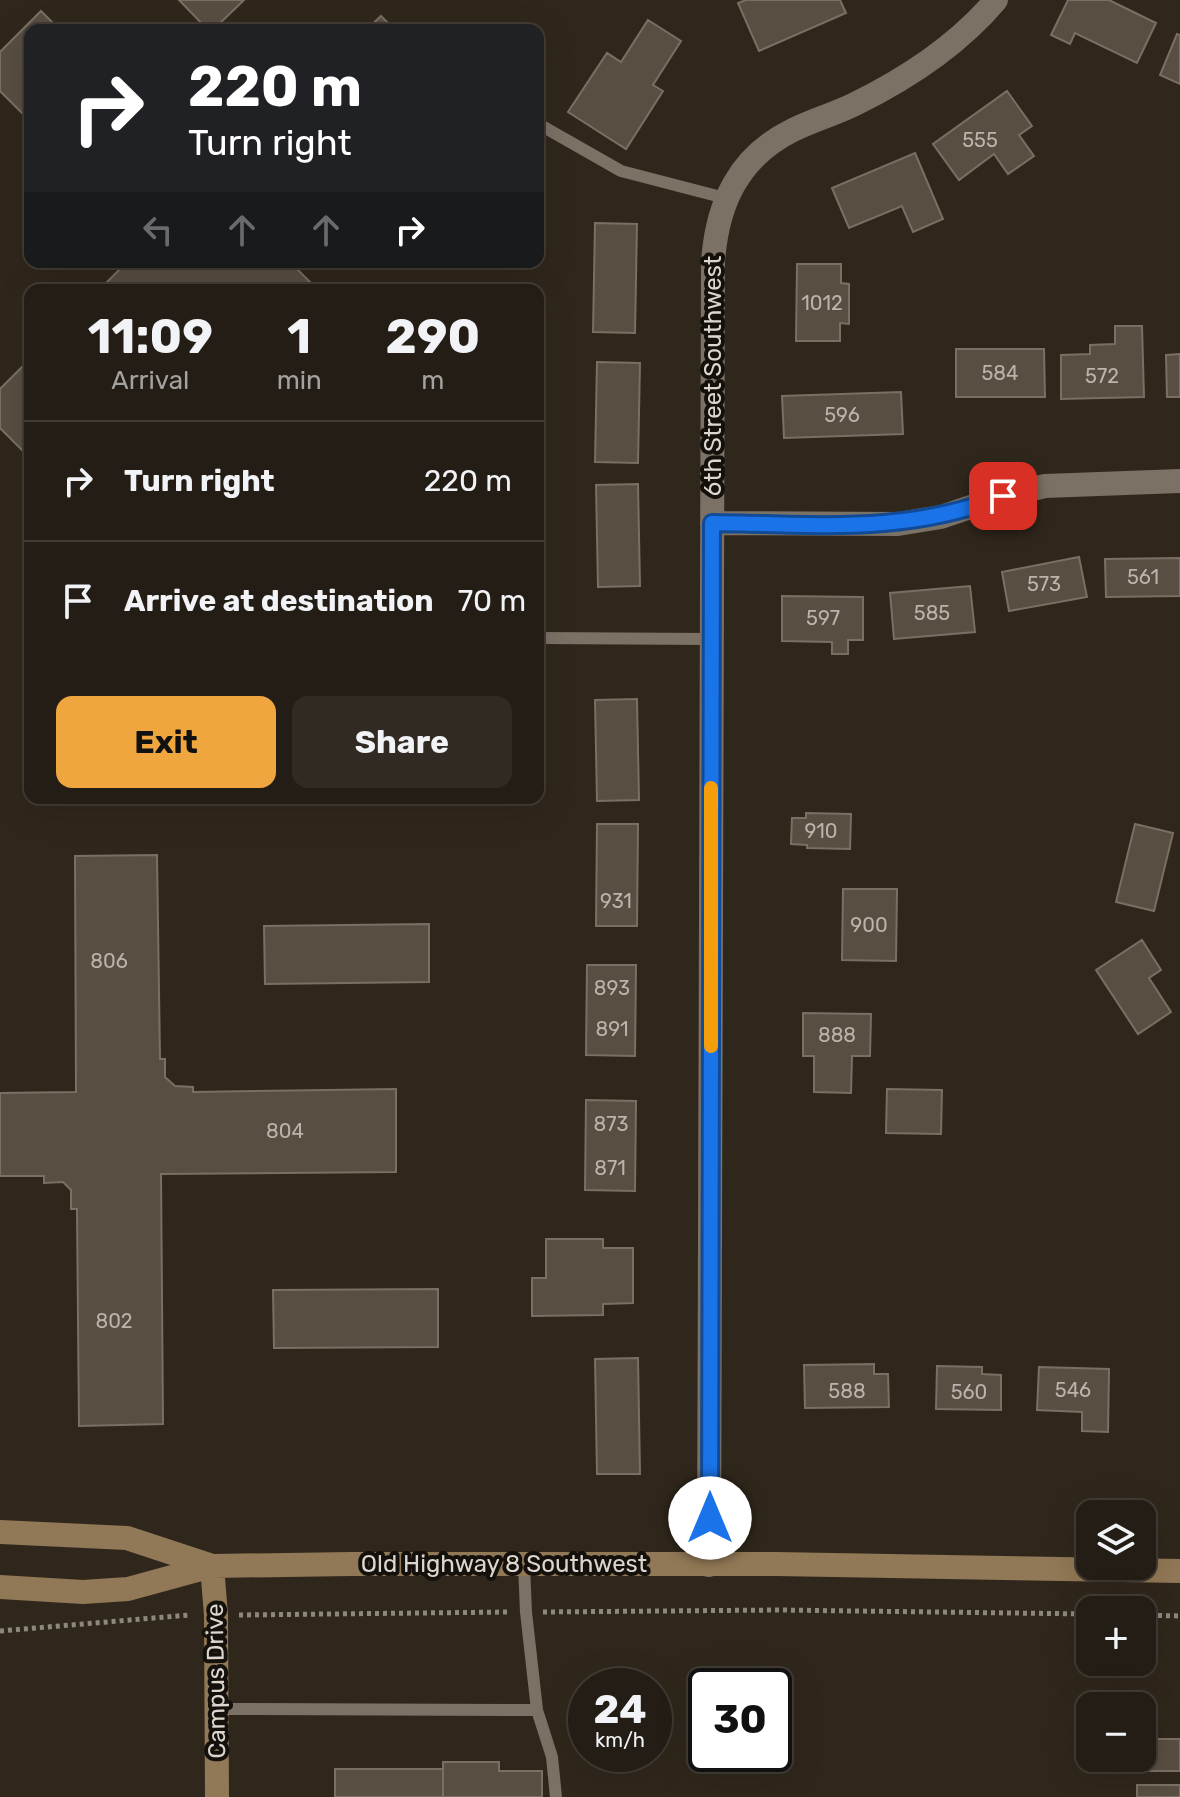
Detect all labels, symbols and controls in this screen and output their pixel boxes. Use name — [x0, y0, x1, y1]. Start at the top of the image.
text: 220 m — [188, 54, 362, 120]
icon: right — [56, 56, 160, 160]
text: Turn right — [188, 121, 352, 164]
house number: 555 — [962, 128, 998, 152]
icon: left — [136, 208, 180, 252]
icon: ahead — [220, 208, 264, 252]
icon: ahead — [304, 208, 348, 252]
icon: right — [388, 208, 432, 252]
street label: 6th Street Southwest — [699, 256, 727, 496]
house number: 1012 — [801, 291, 843, 315]
text: 11:09 — [88, 308, 213, 365]
text: 1 — [287, 308, 311, 365]
text: 290 — [386, 308, 480, 365]
house number: 584 — [981, 361, 1019, 385]
house number: 572 — [1085, 364, 1119, 388]
text: Arrival — [111, 365, 189, 396]
text: min — [277, 365, 322, 396]
text: m — [421, 365, 444, 396]
house number: 596 — [824, 403, 860, 427]
icon: right — [56, 459, 100, 503]
pin — [969, 462, 1037, 530]
text: Turn right — [124, 463, 275, 499]
text: 220 m — [424, 463, 512, 499]
icon: arrive — [981, 474, 1025, 518]
house number: 561 — [1127, 565, 1159, 589]
house number: 573 — [1027, 572, 1061, 596]
icon: arrive — [56, 579, 100, 623]
text: Arrive at destination — [124, 583, 434, 619]
text: 70 m — [458, 583, 526, 619]
house number: 585 — [914, 601, 950, 625]
house number: 597 — [806, 606, 840, 630]
button: Exit — [56, 696, 276, 788]
button: Share — [292, 696, 512, 788]
house number: 910 — [804, 819, 838, 843]
house number: 931 — [600, 889, 632, 913]
house number: 900 — [850, 913, 888, 937]
house number: 806 — [90, 949, 128, 973]
house number: 893 — [594, 976, 630, 1000]
house number: 891 — [595, 1017, 629, 1041]
house number: 888 — [818, 1023, 856, 1047]
house number: 873 — [594, 1112, 629, 1136]
house number: 804 — [266, 1119, 304, 1143]
house number: 871 — [594, 1156, 626, 1180]
house number: 802 — [95, 1309, 133, 1333]
house number: 546 — [1055, 1378, 1091, 1402]
house number: 588 — [828, 1379, 866, 1403]
house number: 560 — [951, 1380, 987, 1404]
position arrow — [668, 1476, 752, 1560]
map controls — [1076, 1500, 1156, 1772]
button: layers — [1076, 1500, 1156, 1580]
street label: Old Highway 8 Southwest — [361, 1550, 647, 1578]
button: + — [1076, 1596, 1156, 1676]
street label: Campus Drive — [201, 1603, 231, 1759]
speed limit sign: 30 — [688, 1668, 792, 1772]
text: 24 — [593, 1686, 647, 1733]
button: − — [1076, 1692, 1156, 1772]
text: km/h — [595, 1728, 645, 1752]

